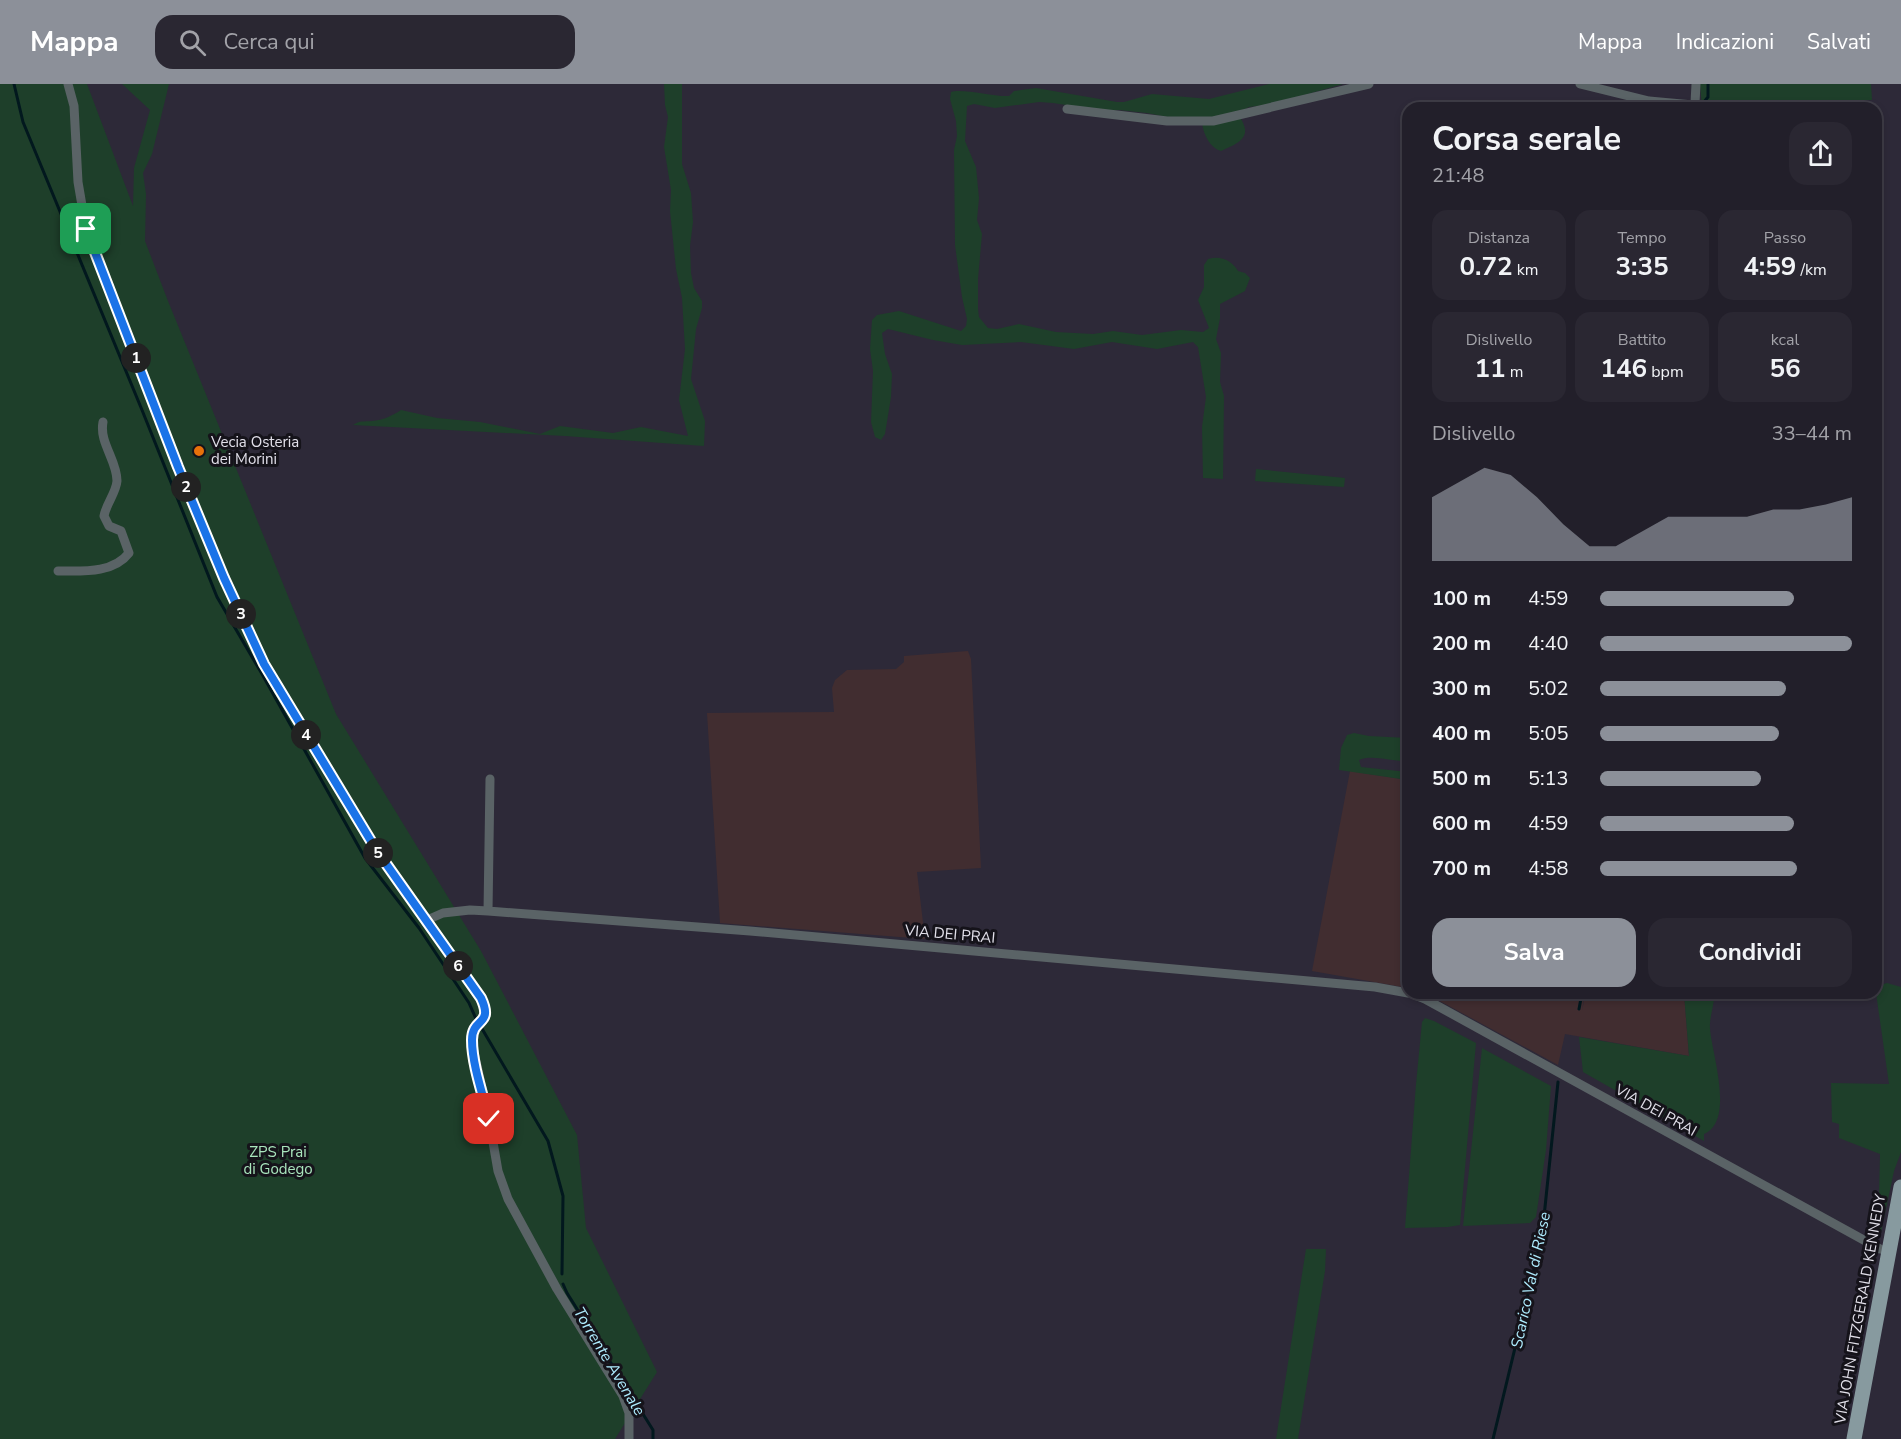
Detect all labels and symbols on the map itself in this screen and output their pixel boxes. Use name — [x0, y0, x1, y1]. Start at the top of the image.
pin — [60, 203, 111, 254]
pin: 1 — [121, 343, 151, 373]
place label: Vecia Osteria dei Morini — [210, 432, 299, 469]
marker: Vecia Osteria dei Morini — [192, 444, 206, 458]
pin: 2 — [171, 472, 201, 502]
pin: 3 — [226, 599, 256, 629]
pin: 4 — [291, 720, 321, 750]
pin: 5 — [363, 838, 393, 868]
street label: VIA DEI PRAI — [903, 920, 996, 948]
pin: 6 — [443, 951, 473, 981]
street label: VIA DEI PRAI — [1611, 1079, 1700, 1141]
pin — [463, 1093, 514, 1144]
park label: ZPS Prai di Godego — [243, 1142, 313, 1179]
street label: VIA JOHN FITZGERALD KENNEDY — [1830, 1191, 1890, 1427]
water label: Scarico Val di Riese — [1506, 1209, 1556, 1351]
water label: Torrente Avenale — [568, 1303, 651, 1420]

